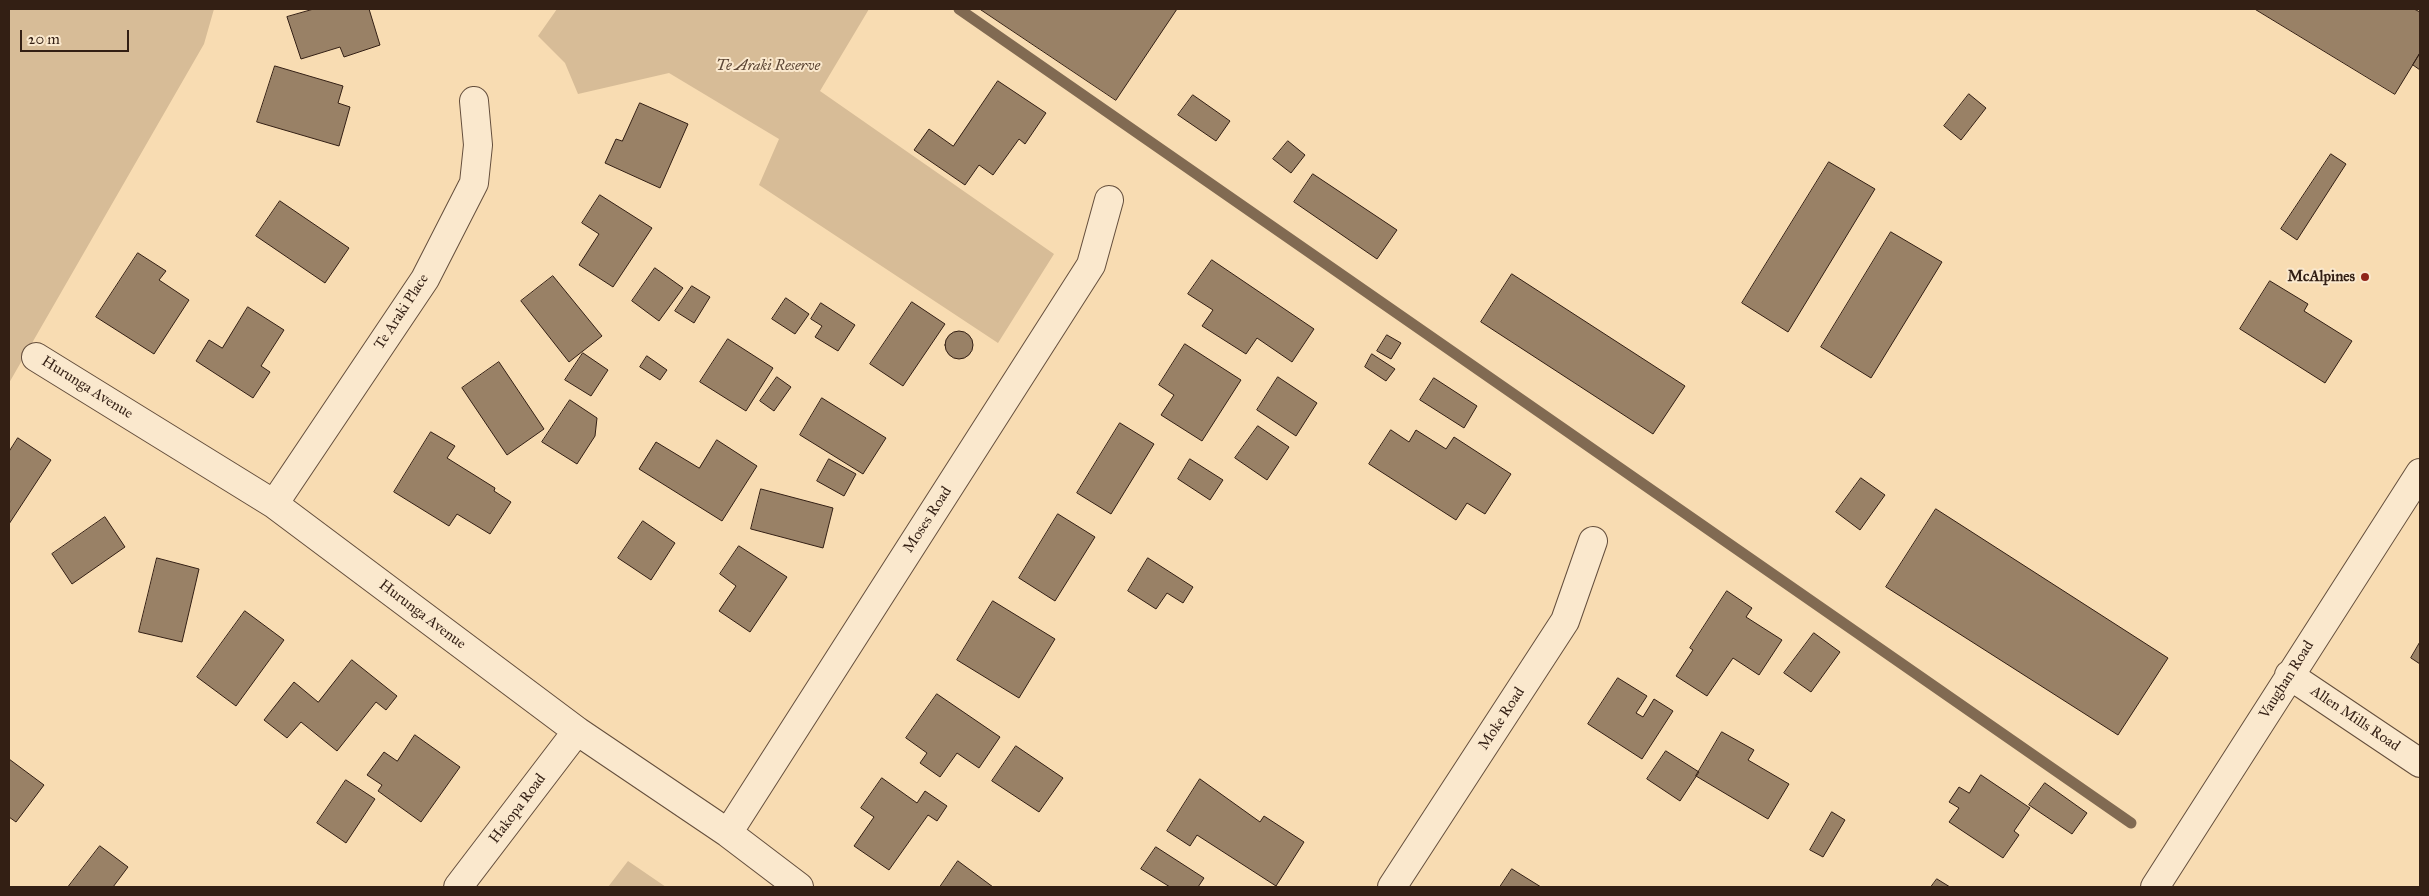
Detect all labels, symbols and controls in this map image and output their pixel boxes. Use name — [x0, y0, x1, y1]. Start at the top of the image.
scale bar — [22, 20, 131, 52]
text: 20 m — [28, 30, 60, 48]
park label: Te Araki Reserve — [716, 57, 820, 75]
place label: McAlpines — [2288, 268, 2355, 286]
street label: Te Araki Place — [371, 271, 433, 353]
marker: McAlpines — [2359, 271, 2371, 283]
street label: Hurunga Avenue — [38, 353, 136, 423]
street label: Moses Road — [900, 484, 956, 556]
street label: Hurunga Avenue — [375, 576, 469, 654]
street label: Vaughan Road — [2256, 638, 2318, 722]
street label: Allen Mills Road — [2307, 682, 2403, 756]
street label: Moke Road — [1475, 684, 1529, 754]
street label: Hakopa Road — [486, 771, 550, 847]

